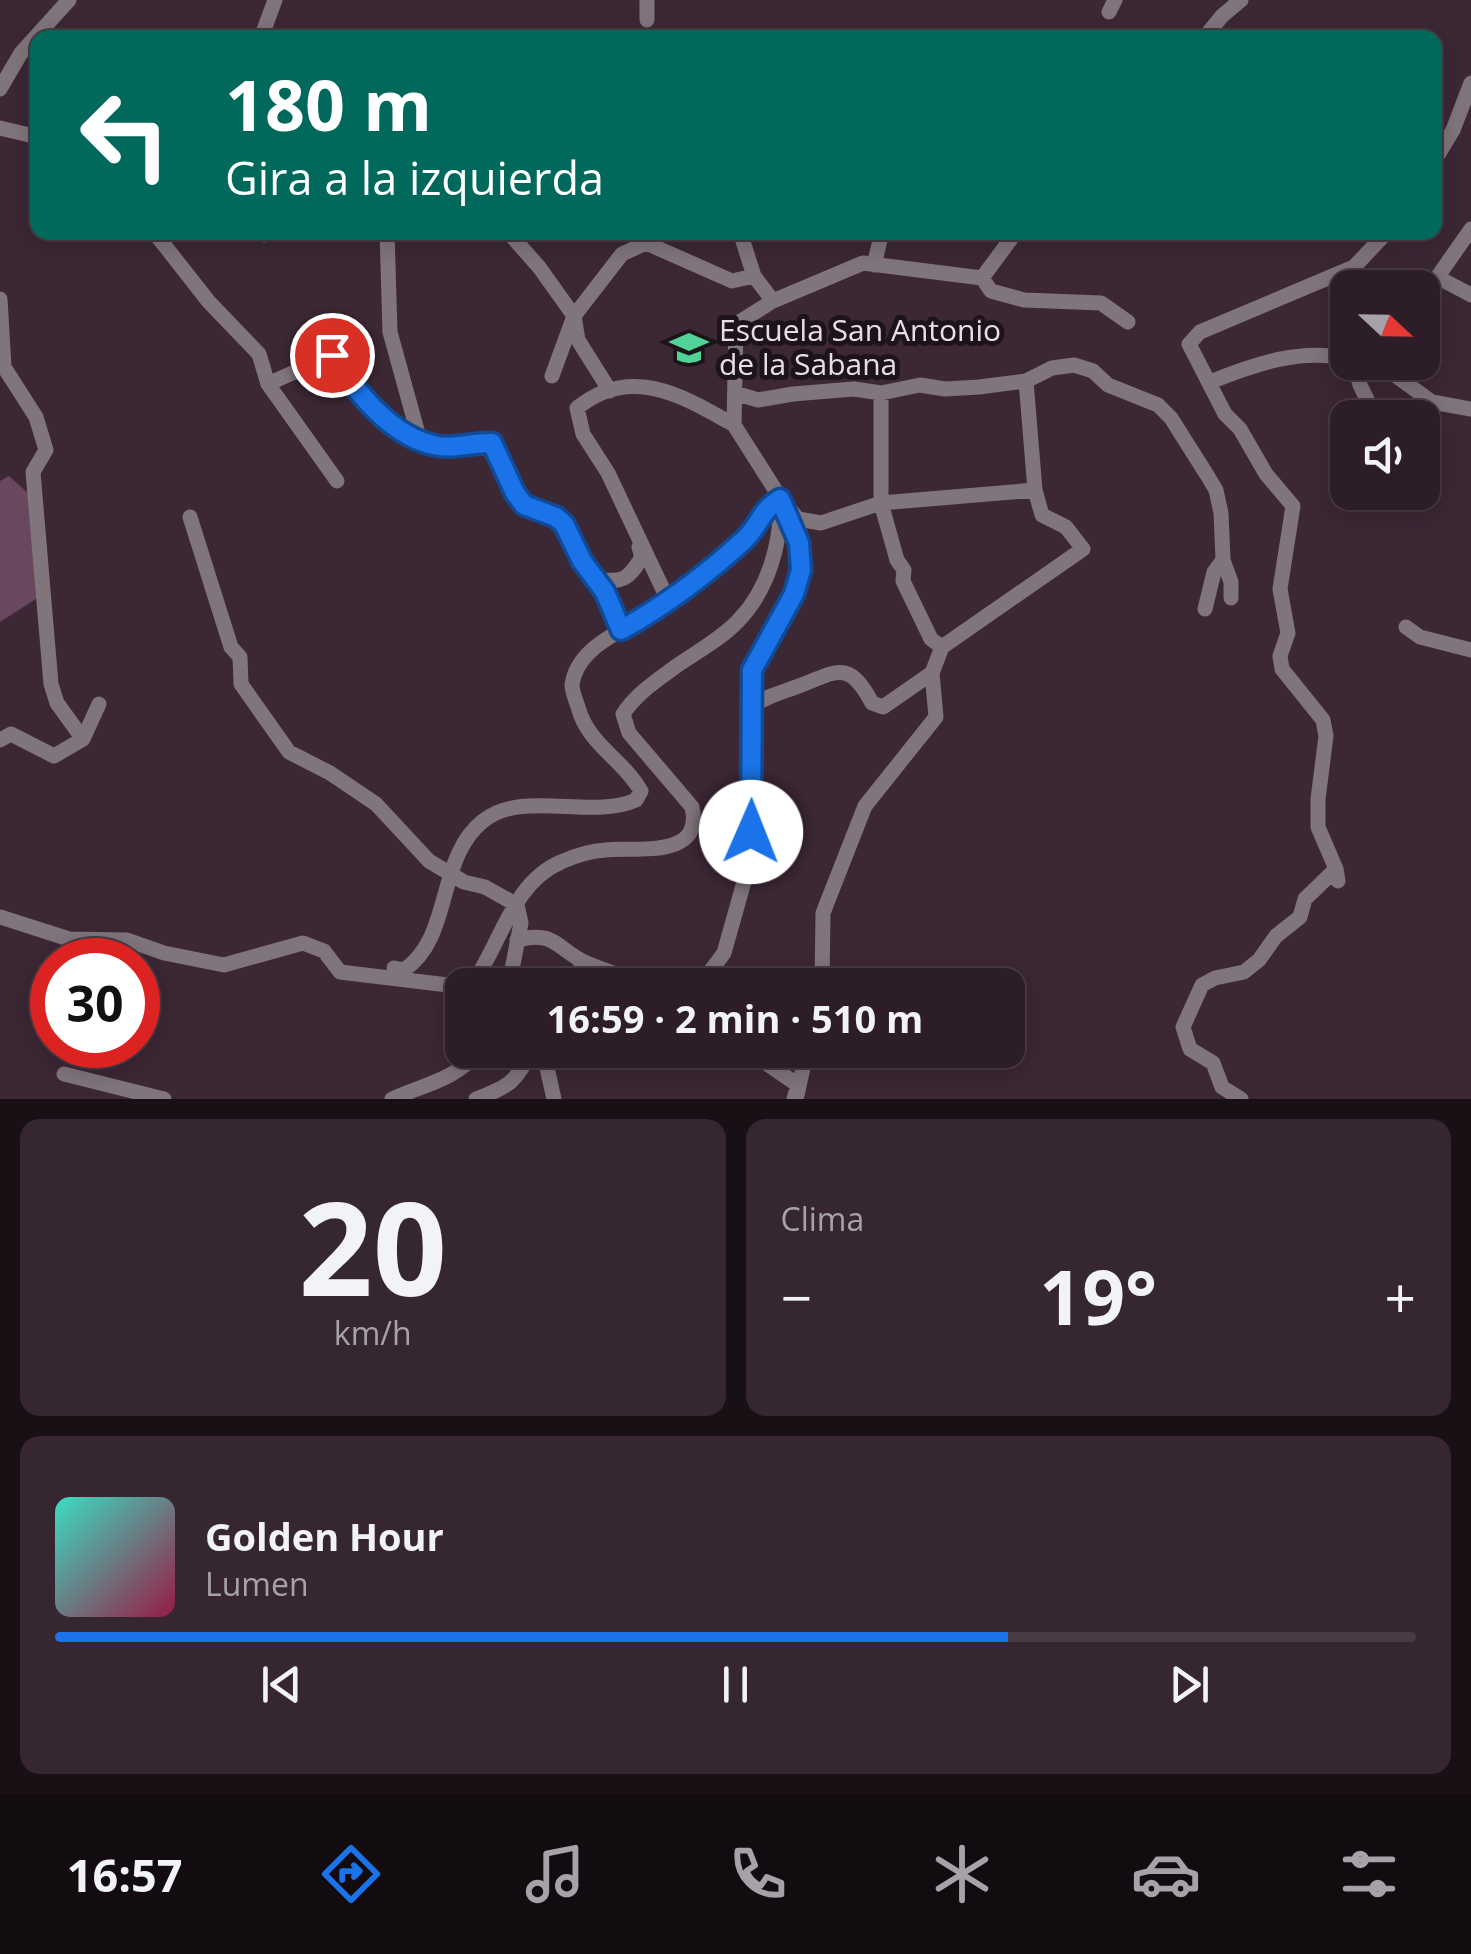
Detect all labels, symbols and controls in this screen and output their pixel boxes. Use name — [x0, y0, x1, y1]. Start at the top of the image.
text: 180 m — [225, 56, 432, 152]
icon: left — [60, 70, 190, 200]
text: Gira a la izquierda — [225, 147, 604, 208]
north arrow — [1330, 270, 1440, 380]
map controls — [1330, 270, 1440, 510]
place label: Escuela San Antonio de la Sabana — [719, 309, 1001, 384]
pin — [290, 313, 375, 398]
school or university icon: Escuela San Antonio de la Sabana — [668, 327, 710, 369]
icon: arrive — [305, 328, 360, 383]
button: sound — [1330, 400, 1440, 510]
position arrow — [699, 780, 803, 884]
speed limit sign: 30 — [30, 938, 160, 1068]
text: 16:59 · 2 min · 510 m — [547, 992, 923, 1044]
text: 20 — [298, 1157, 447, 1334]
text: Clima — [781, 1197, 864, 1240]
text: 19° — [1039, 1245, 1157, 1347]
text: − — [781, 1259, 812, 1334]
text: + — [1385, 1259, 1416, 1334]
text: km/h — [334, 1311, 412, 1354]
text: Golden Hour — [205, 1510, 444, 1562]
text: Lumen — [205, 1562, 309, 1605]
icon: previous — [254, 1657, 309, 1712]
icon: pause — [708, 1657, 763, 1712]
icon: next — [1162, 1657, 1217, 1712]
icon: directions — [316, 1839, 386, 1909]
icon: music — [520, 1839, 590, 1909]
icon: phone — [723, 1839, 793, 1909]
icon: climate — [927, 1839, 997, 1909]
icon: car — [1131, 1839, 1201, 1909]
icon: filters — [1334, 1839, 1404, 1909]
text: 16:57 — [67, 1844, 183, 1905]

